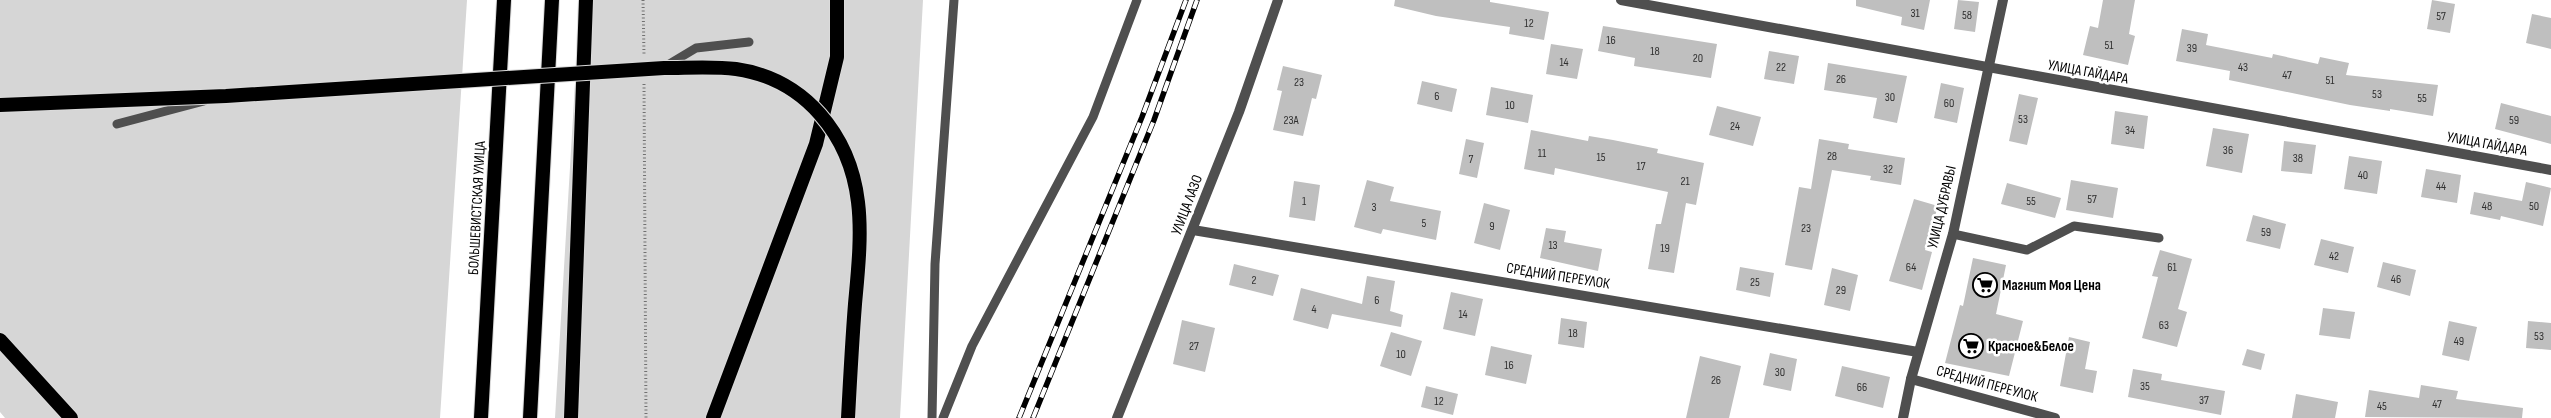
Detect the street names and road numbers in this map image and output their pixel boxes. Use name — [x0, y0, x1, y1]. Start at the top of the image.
street label: УЛИЦА ГАЙДАРА — [2046, 56, 2130, 89]
street label: УЛИЦА ГАЙДАРА — [2445, 128, 2529, 161]
street label: БОЛЬШЕВИСТСКАЯ УЛИЦА — [464, 140, 490, 275]
street label: УЛИЦА ДУБРАВЫ — [1923, 164, 1961, 250]
street label: УЛИЦА ЛАЗО — [1167, 172, 1207, 238]
street label: СРЕДНИЙ ПЕРЕУЛОК — [1505, 258, 1611, 294]
street label: СРЕДНИЙ ПЕРЕУЛОК — [1934, 361, 2040, 407]

